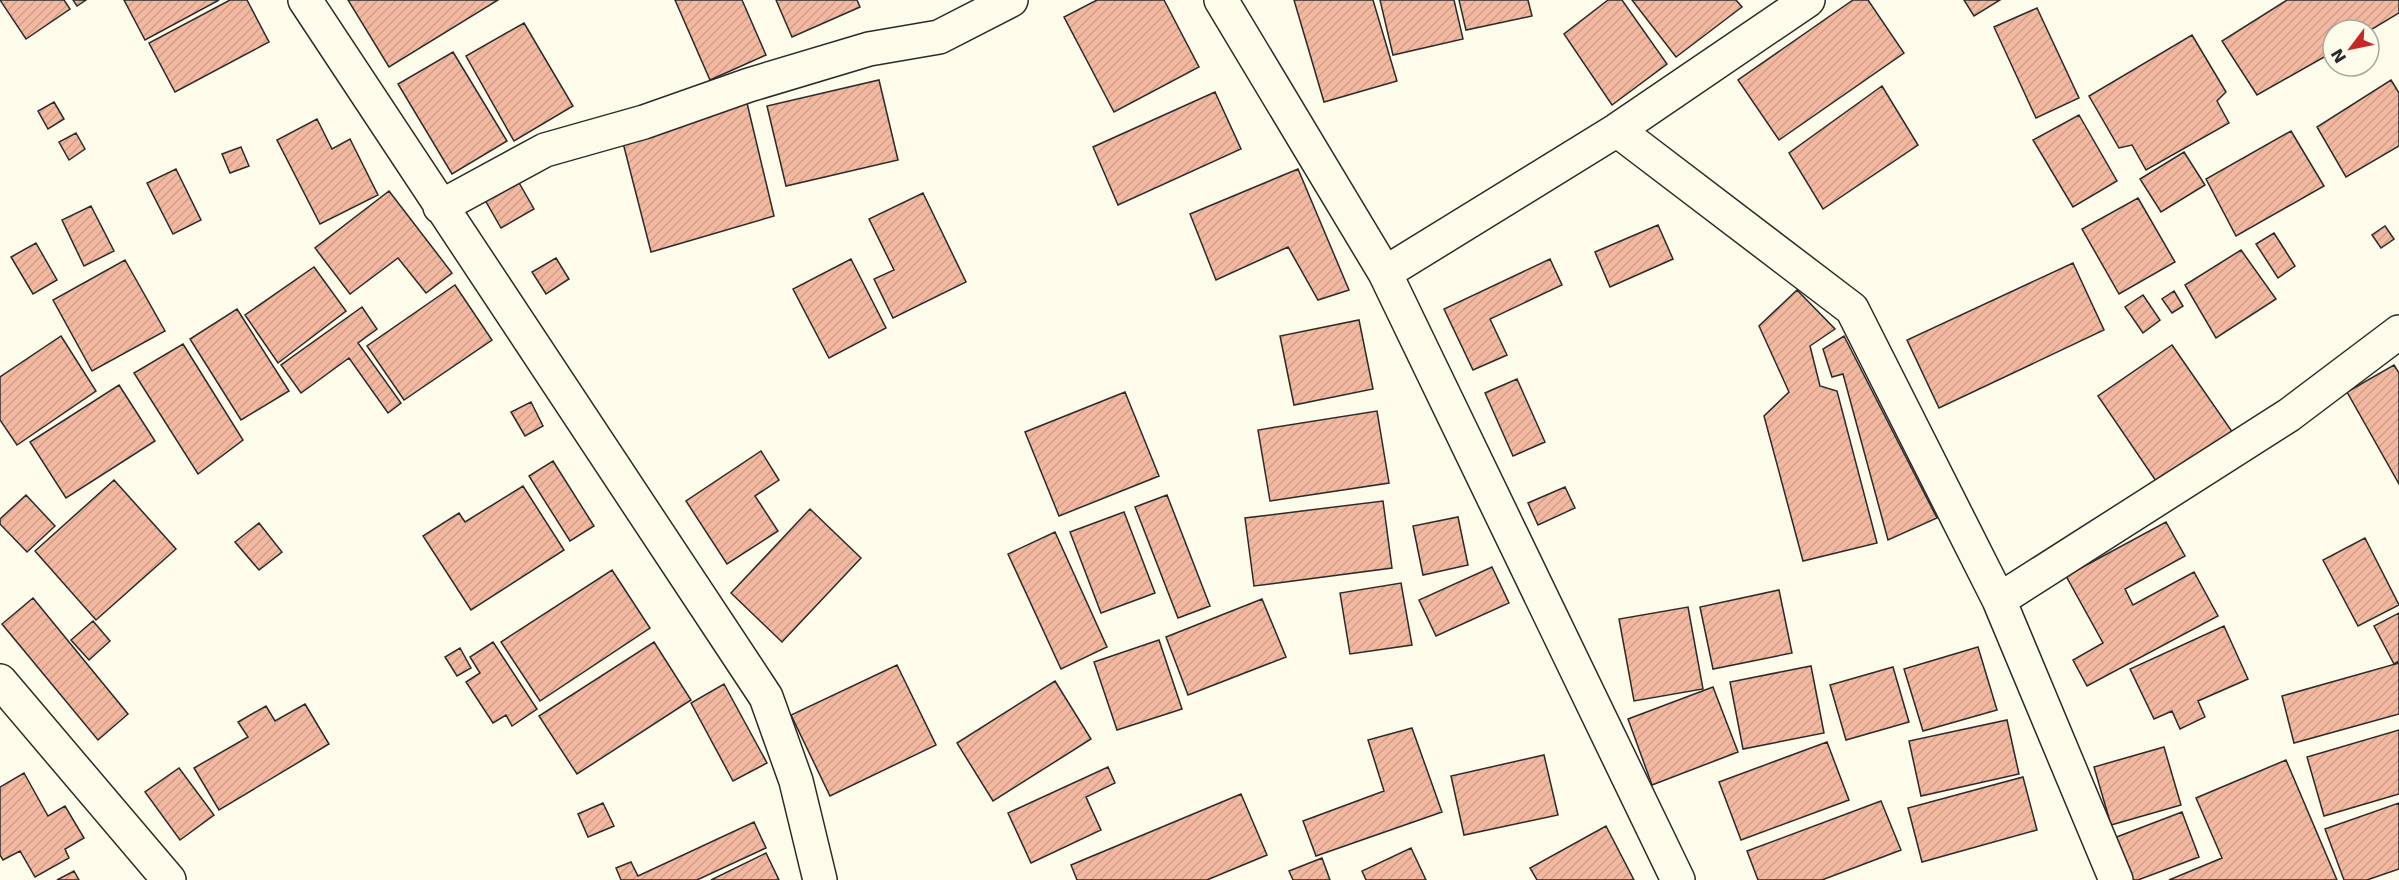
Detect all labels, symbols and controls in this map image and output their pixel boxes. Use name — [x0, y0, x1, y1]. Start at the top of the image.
north arrow — [2321, 18, 2381, 78]
text: N — [2327, 45, 2350, 66]

